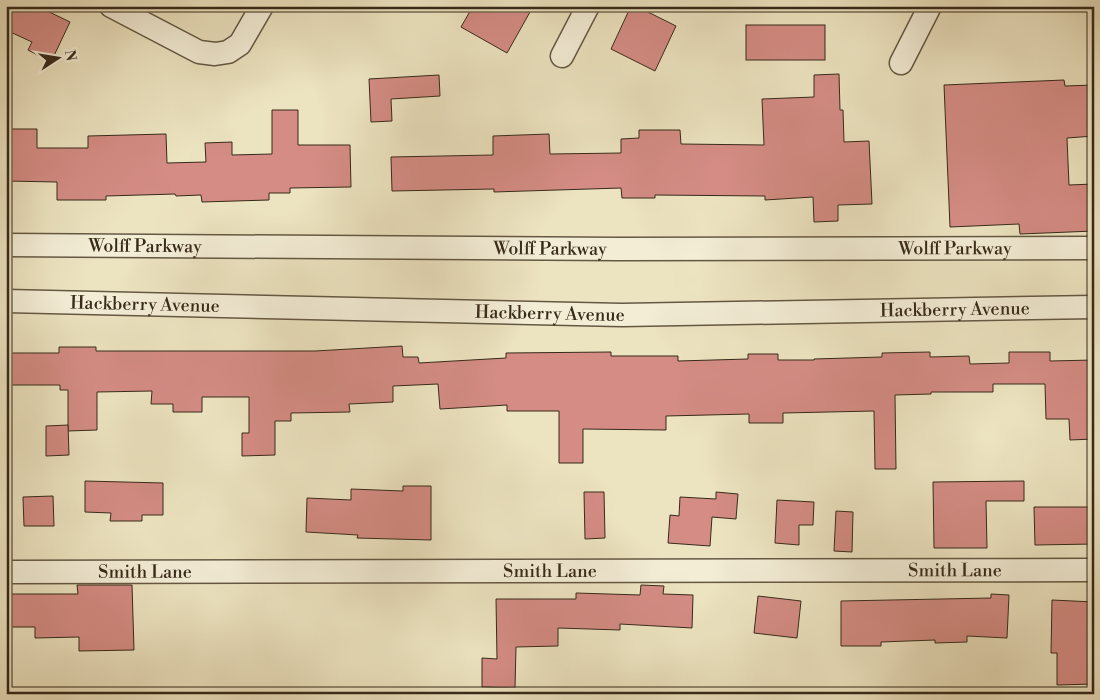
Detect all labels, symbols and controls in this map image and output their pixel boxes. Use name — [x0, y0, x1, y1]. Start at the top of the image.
north arrow — [32, 32, 82, 82]
text: N — [60, 48, 80, 63]
street label: Wolff Parkway — [87, 234, 202, 258]
street label: Wolff Parkway — [492, 237, 607, 260]
street label: Wolff Parkway — [897, 237, 1012, 260]
street label: Hackberry Avenue — [70, 291, 220, 317]
street label: Hackberry Avenue — [880, 297, 1030, 322]
street label: Hackberry Avenue — [475, 300, 625, 327]
street label: Smith Lane — [503, 559, 597, 583]
street label: Smith Lane — [908, 559, 1002, 582]
street label: Smith Lane — [98, 560, 192, 583]

